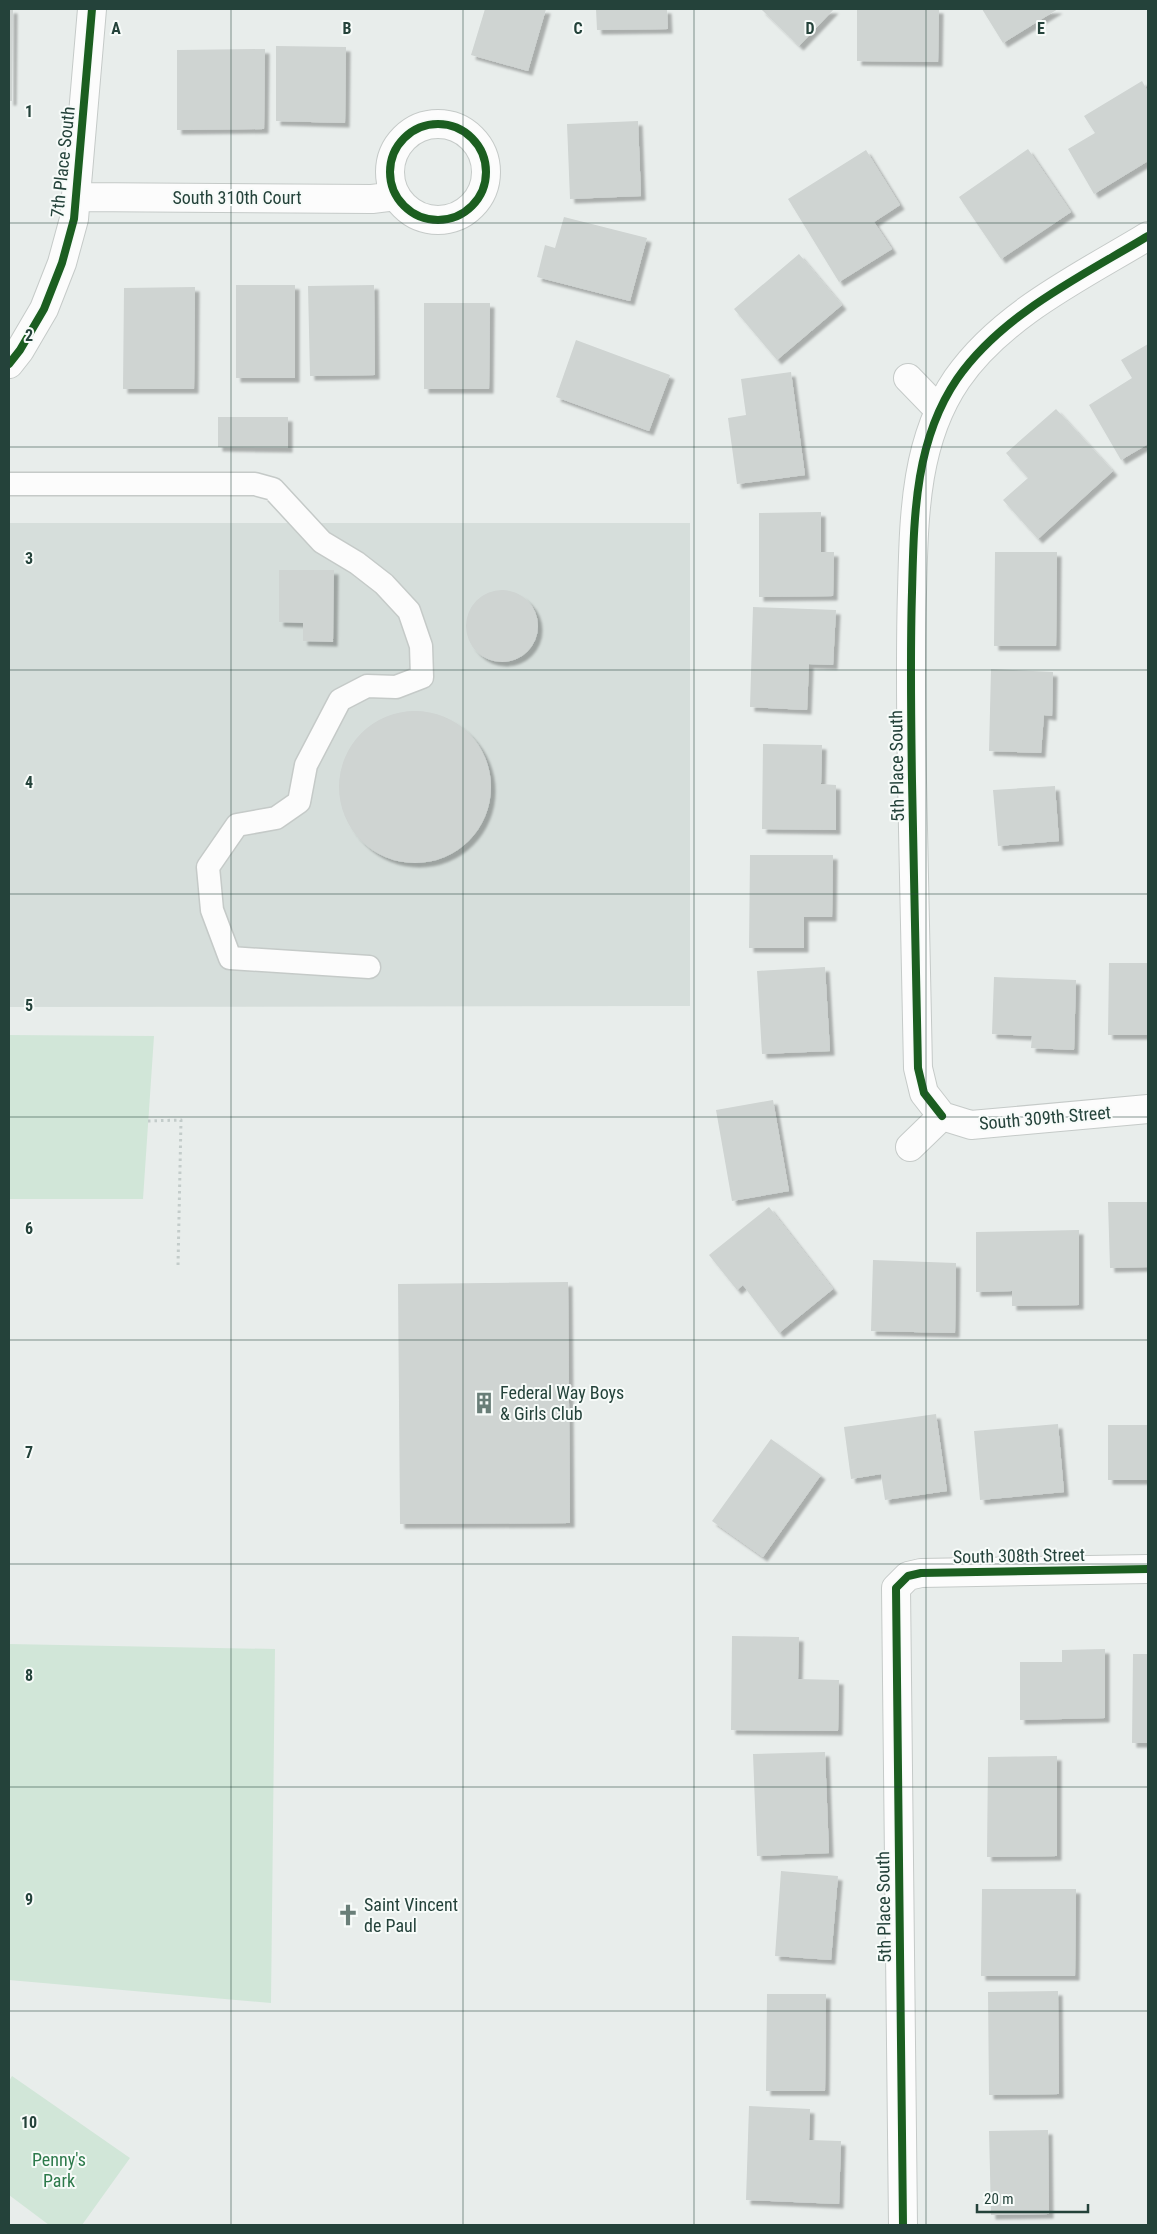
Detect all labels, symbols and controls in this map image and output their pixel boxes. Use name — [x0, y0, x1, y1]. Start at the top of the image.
text: A — [111, 19, 121, 38]
text: B — [343, 19, 352, 38]
text: C — [573, 19, 583, 38]
text: D — [805, 19, 815, 38]
text: E — [1037, 19, 1045, 38]
text: 1 — [25, 102, 33, 121]
street label: 7th Place South — [46, 105, 79, 219]
street label: South 310th Court — [172, 187, 302, 208]
text: 2 — [25, 326, 33, 345]
text: 3 — [25, 549, 33, 568]
street label: 5th Place South — [885, 710, 908, 822]
text: 4 — [25, 773, 33, 792]
text: 5 — [25, 996, 33, 1015]
street label: South 309th Street — [978, 1101, 1112, 1134]
text: 6 — [25, 1219, 33, 1238]
place label: Federal Way Boys & Girls Club — [500, 1382, 624, 1424]
building icon: Federal Way Boys & Girls Club — [471, 1390, 497, 1416]
text: 7 — [25, 1443, 33, 1462]
street label: South 308th Street — [953, 1544, 1085, 1567]
text: 8 — [25, 1666, 33, 1685]
street label: 5th Place South — [872, 1851, 895, 1963]
text: 9 — [25, 1890, 33, 1909]
place label: Saint Vincent de Paul — [364, 1894, 458, 1936]
church icon: Saint Vincent de Paul — [335, 1902, 361, 1928]
text: 10 — [21, 2113, 37, 2132]
park label: Penny's Park — [32, 2149, 86, 2191]
scale bar — [977, 2182, 1088, 2214]
text: 20 m — [984, 2190, 1014, 2208]

